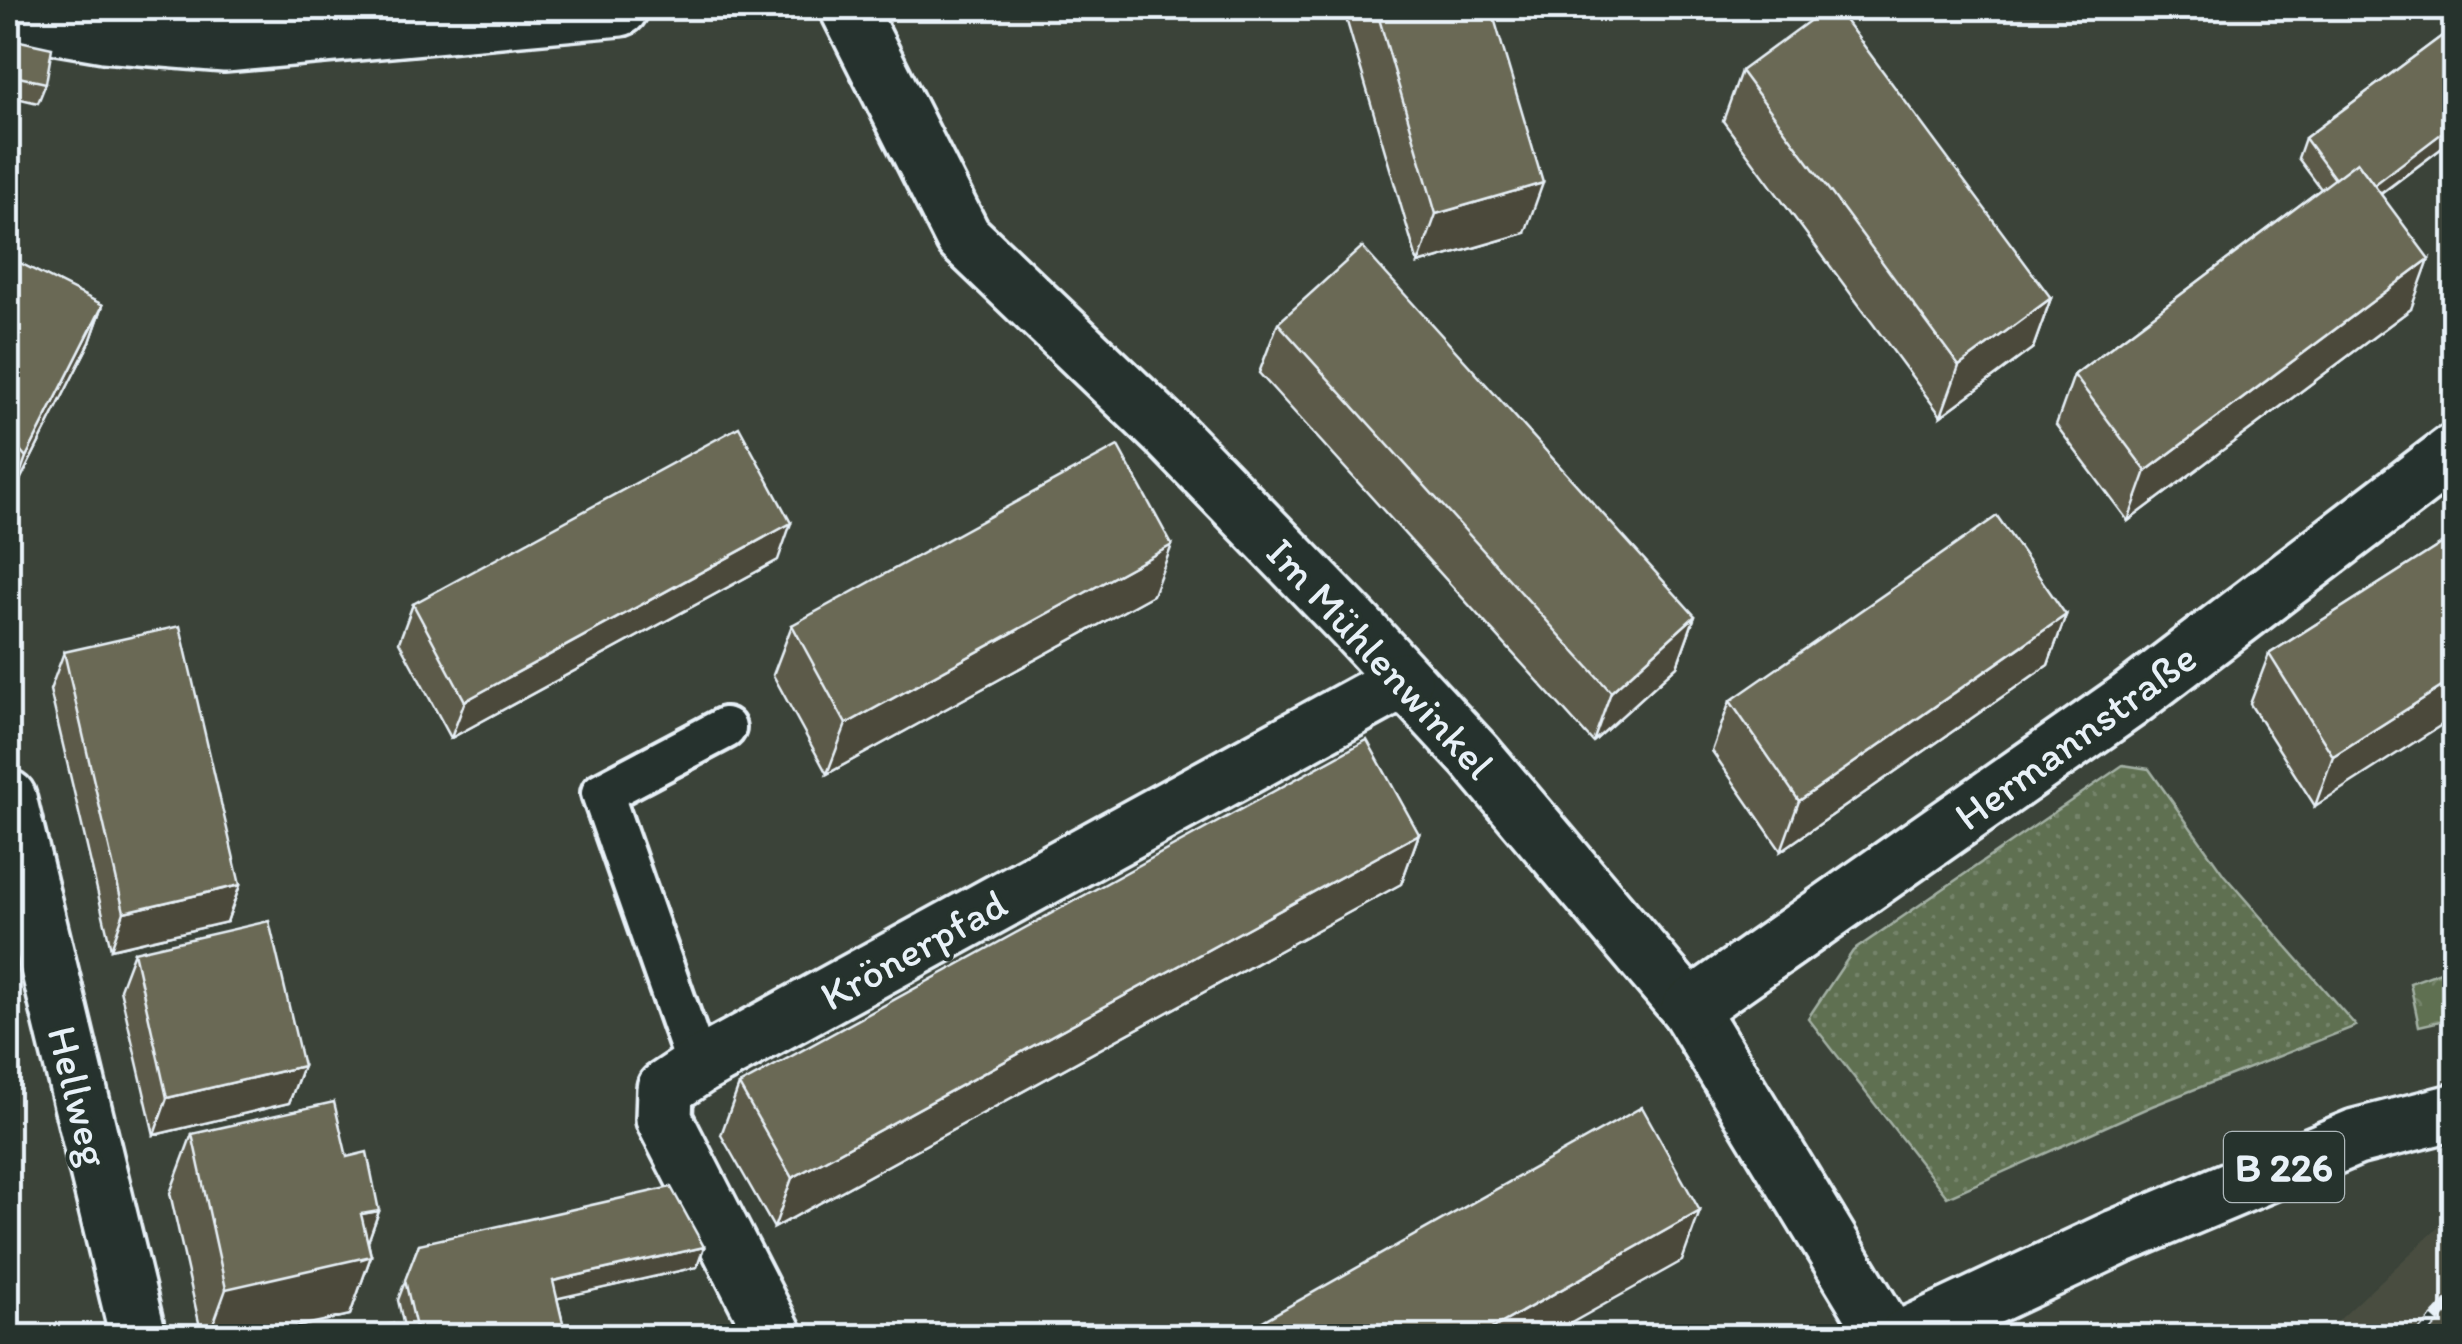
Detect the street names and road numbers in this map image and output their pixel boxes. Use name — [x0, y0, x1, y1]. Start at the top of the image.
street label: Im Mühlenwinkel — [1256, 527, 1505, 789]
street label: Hermannstraße — [1944, 632, 2206, 841]
street label: Krönerpfad — [811, 877, 1015, 1021]
street label: Hellweg — [36, 1021, 121, 1172]
road number: B 226 — [2224, 1132, 2344, 1202]

